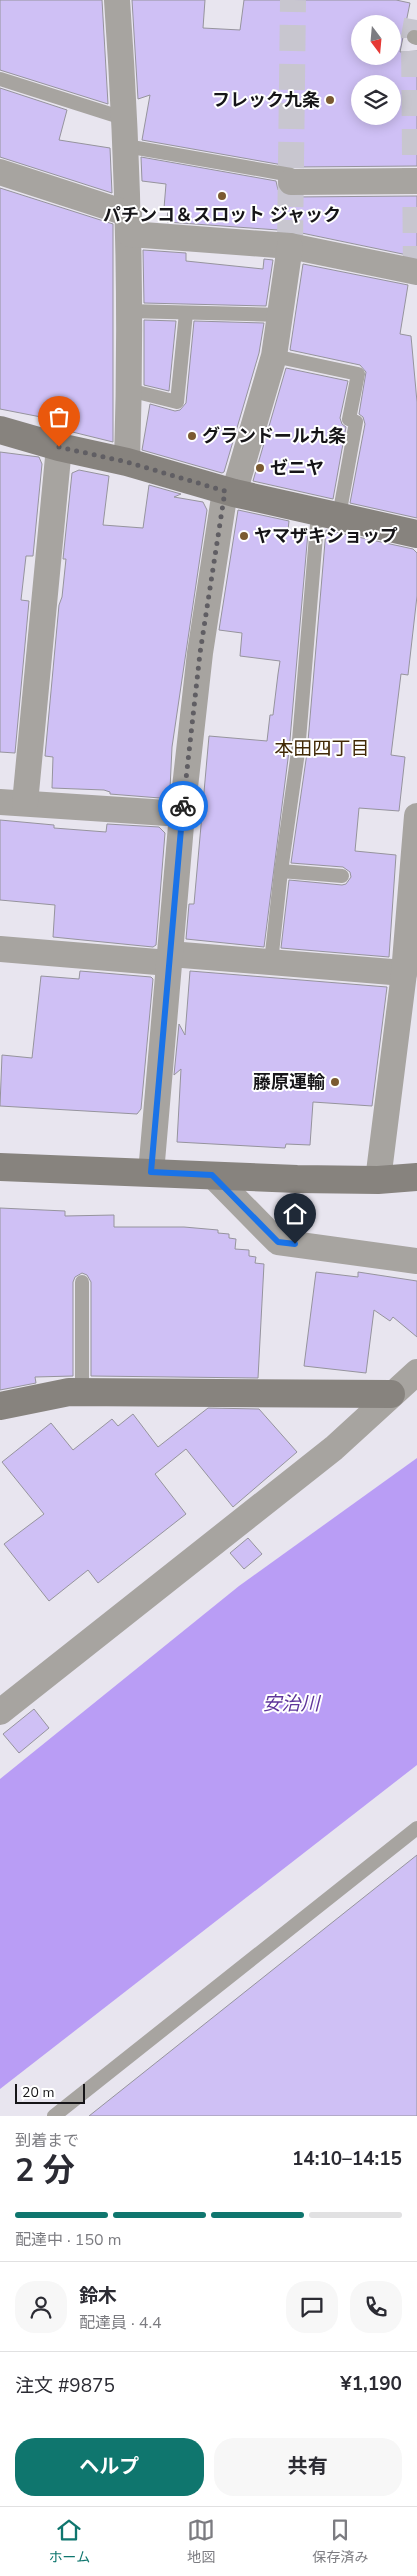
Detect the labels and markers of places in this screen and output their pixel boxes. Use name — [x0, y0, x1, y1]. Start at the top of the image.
place label: フレック九条 — [212, 88, 320, 112]
marker: フレック九条 — [324, 94, 336, 106]
marker: パチンコ＆スロット ジャック — [216, 190, 228, 202]
place label: パチンコ＆スロット ジャック — [103, 203, 341, 227]
pin — [38, 396, 80, 447]
place label: グランドール九条 — [202, 424, 346, 448]
marker: グランドール九条 — [186, 430, 198, 442]
place label: ゼニヤ — [270, 456, 324, 480]
marker: ゼニヤ — [254, 462, 266, 474]
place label: ヤマザキショップ — [254, 524, 398, 548]
marker: ヤマザキショップ — [238, 530, 250, 542]
place label: 藤原運輸 — [253, 1070, 325, 1094]
marker: 藤原運輸 — [329, 1076, 341, 1088]
pin — [274, 1193, 316, 1244]

